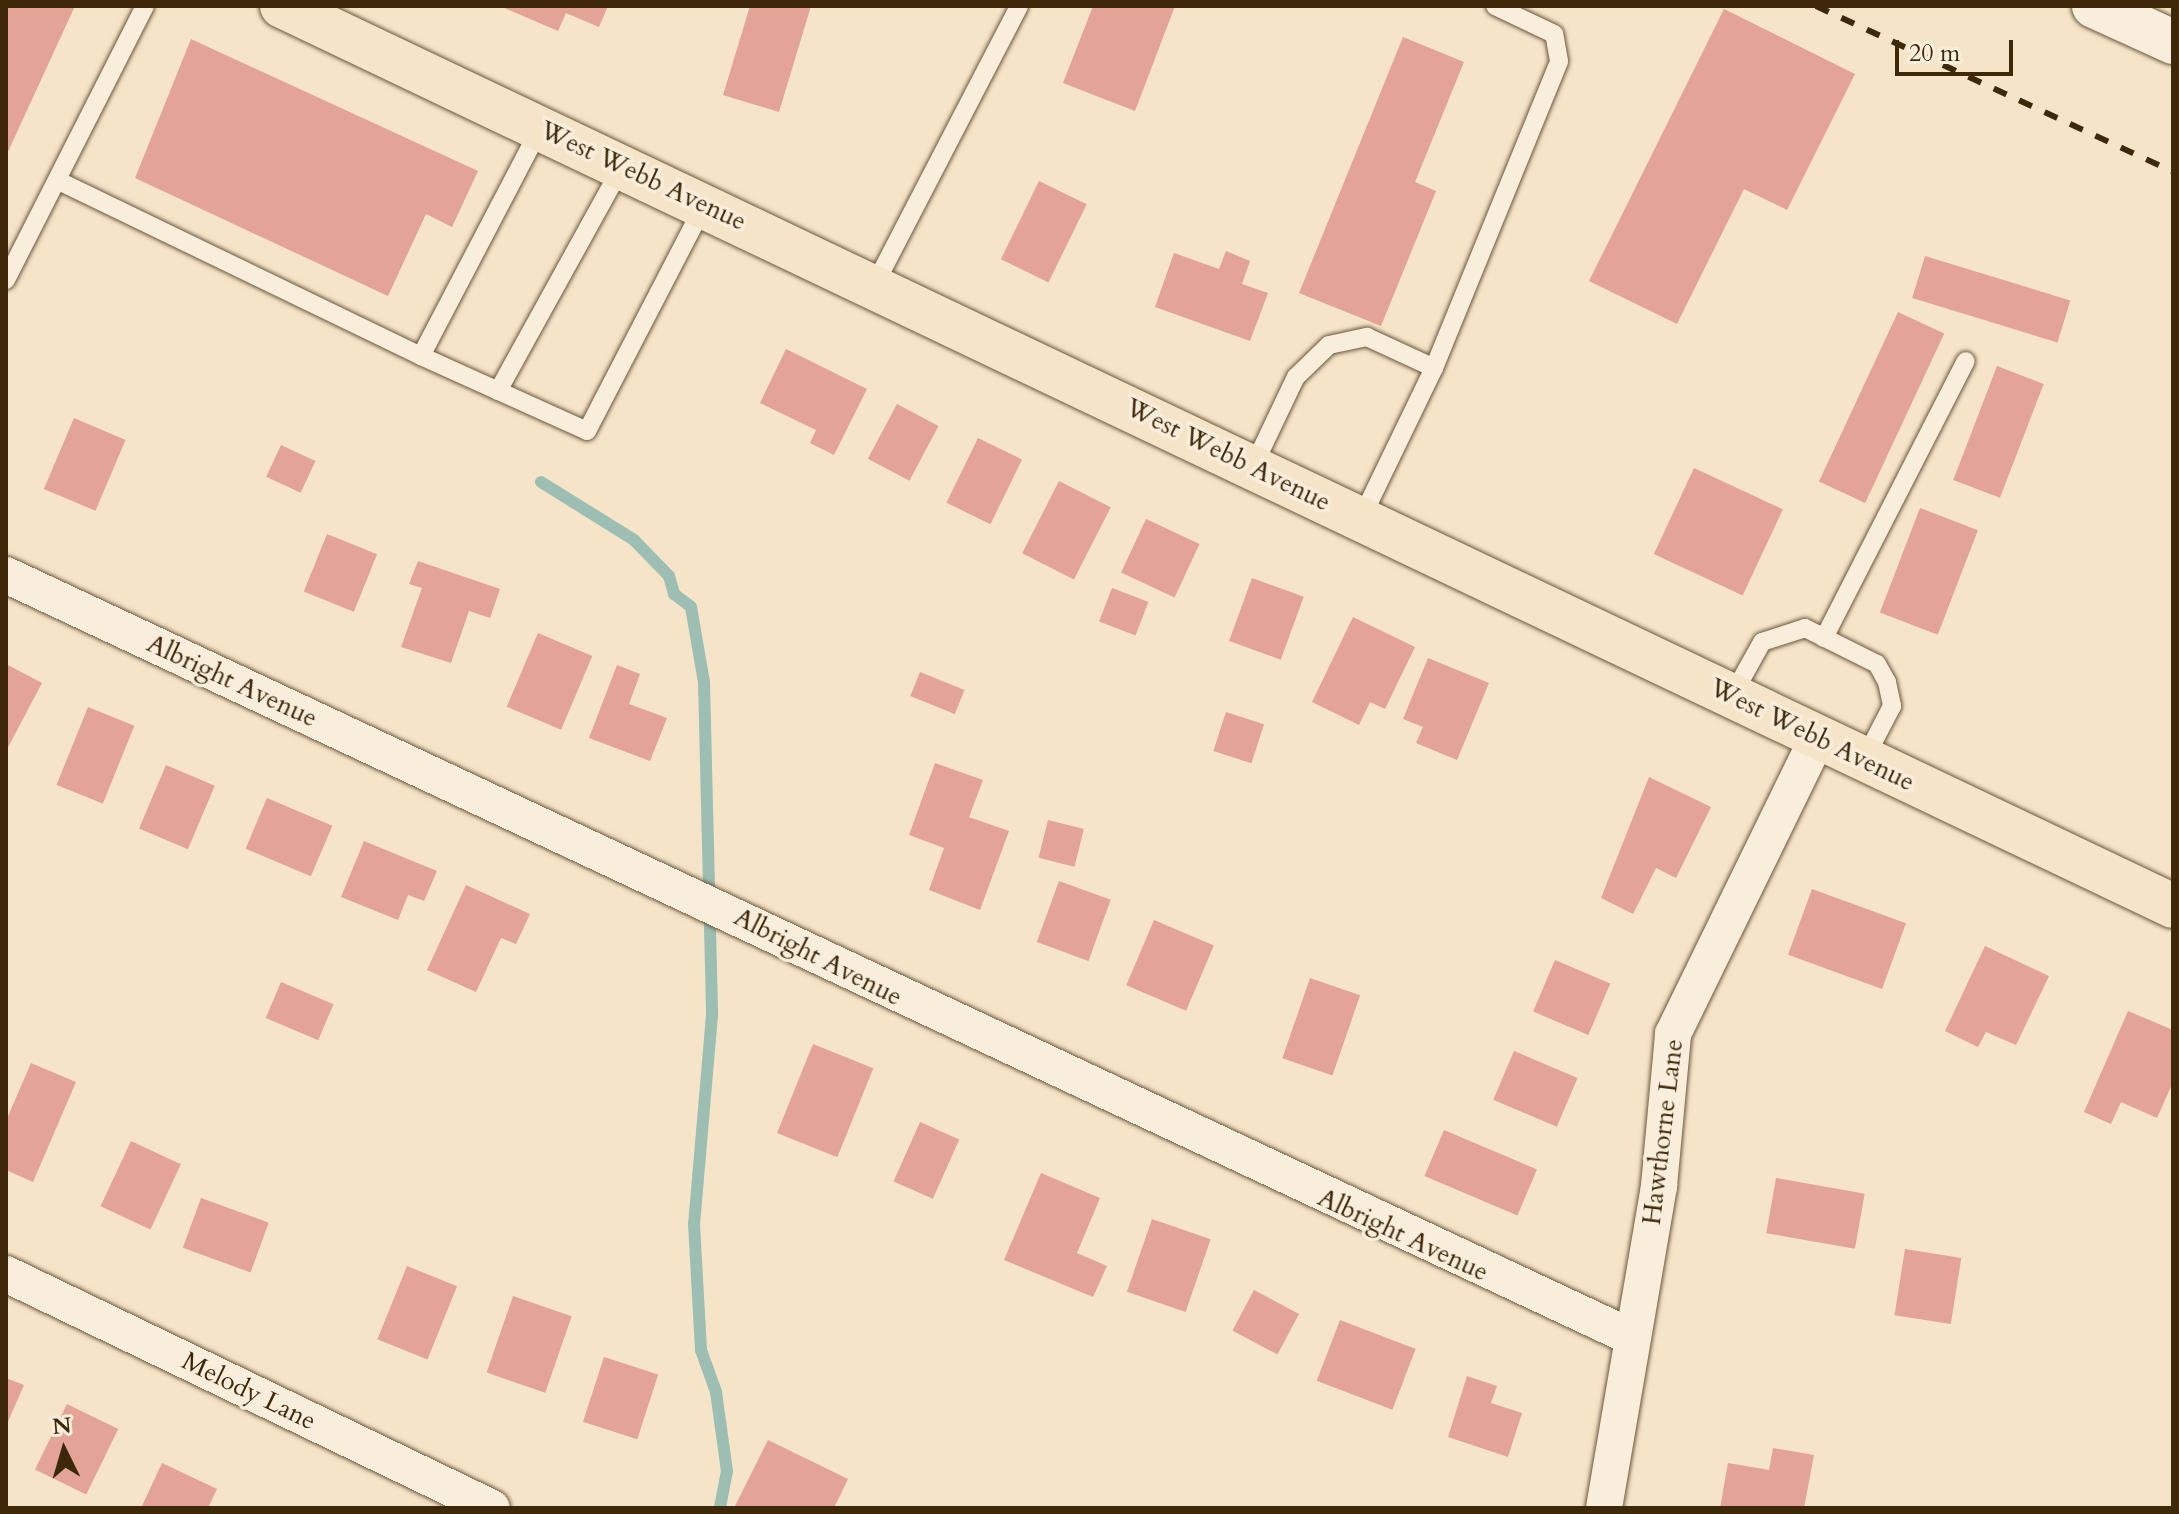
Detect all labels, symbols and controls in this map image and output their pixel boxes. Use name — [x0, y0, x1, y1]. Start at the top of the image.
scale bar — [1899, 24, 2017, 74]
text: 20 m — [1909, 37, 1960, 70]
street label: West Webb Avenue — [535, 114, 751, 238]
street label: West Webb Avenue — [1120, 392, 1336, 518]
street label: Albright Avenue — [142, 628, 322, 734]
street label: West Webb Avenue — [1704, 672, 1920, 798]
street label: Albright Avenue — [729, 901, 907, 1013]
street label: Hawthorne Lane — [1636, 1037, 1690, 1227]
street label: Albright Avenue — [1313, 1182, 1493, 1288]
street label: Melody Lane — [177, 1345, 321, 1437]
north arrow — [24, 1410, 104, 1490]
text: N — [51, 1410, 73, 1442]

